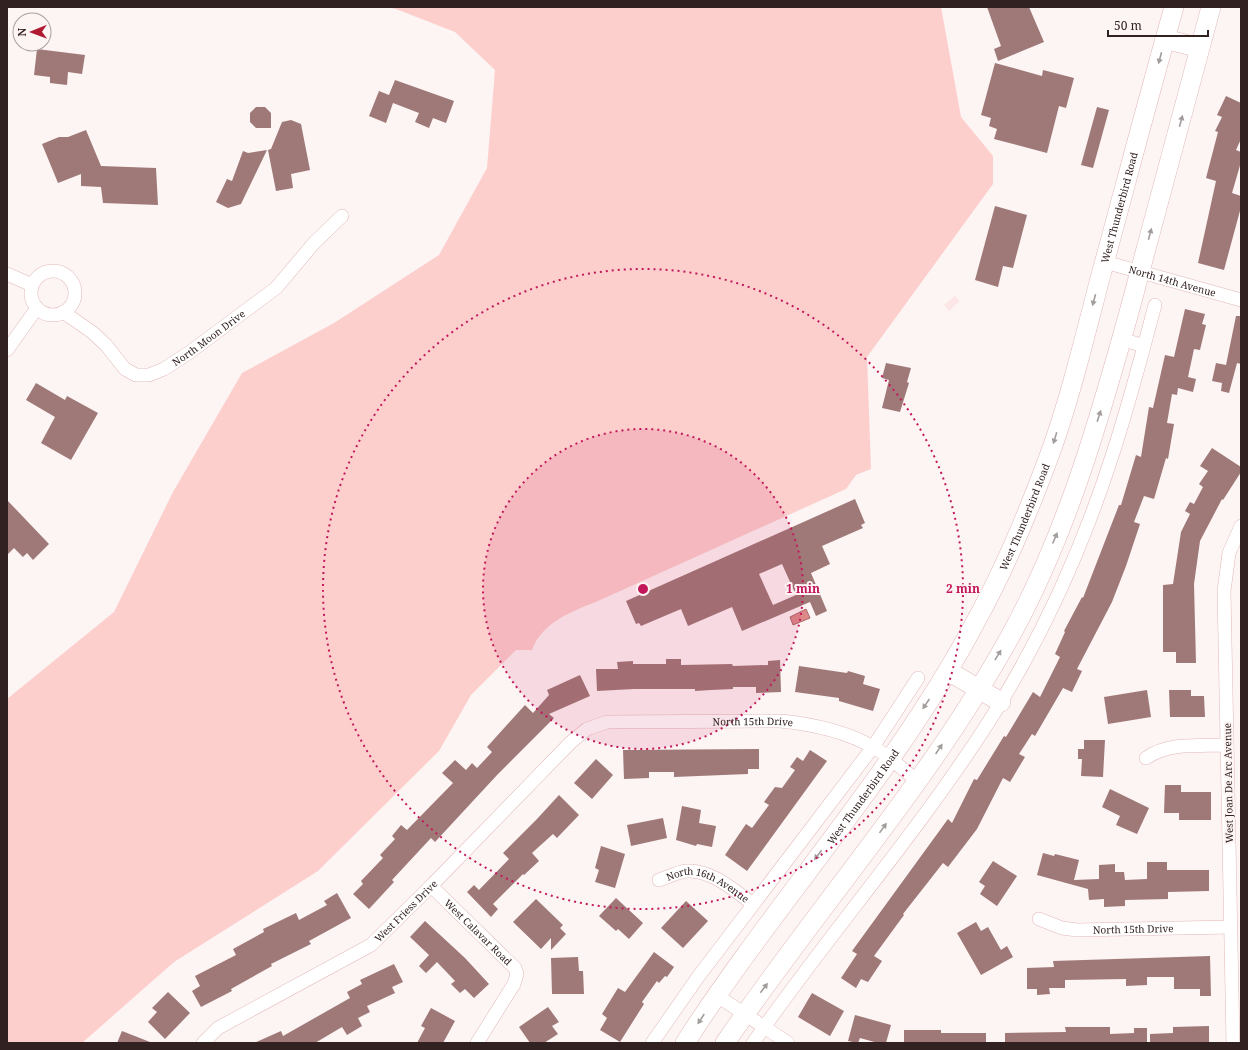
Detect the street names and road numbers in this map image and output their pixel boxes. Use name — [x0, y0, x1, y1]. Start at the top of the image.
street label: West Thunderbird Road — [1098, 150, 1141, 264]
street label: North 14th Avenue — [1127, 262, 1218, 300]
street label: North Moon Drive — [169, 306, 248, 369]
street label: West Thunderbird Road — [996, 461, 1053, 572]
street label: North 15th Drive — [713, 714, 794, 729]
street label: West Joan De Arc Avenue — [1220, 723, 1236, 843]
street label: West Thunderbird Road — [824, 746, 902, 847]
street label: North 16th Avenue — [664, 864, 752, 906]
street label: West Friess Drive — [371, 877, 440, 945]
street label: West Calavar Road — [441, 896, 515, 968]
street label: North 15th Drive — [1093, 921, 1174, 937]

